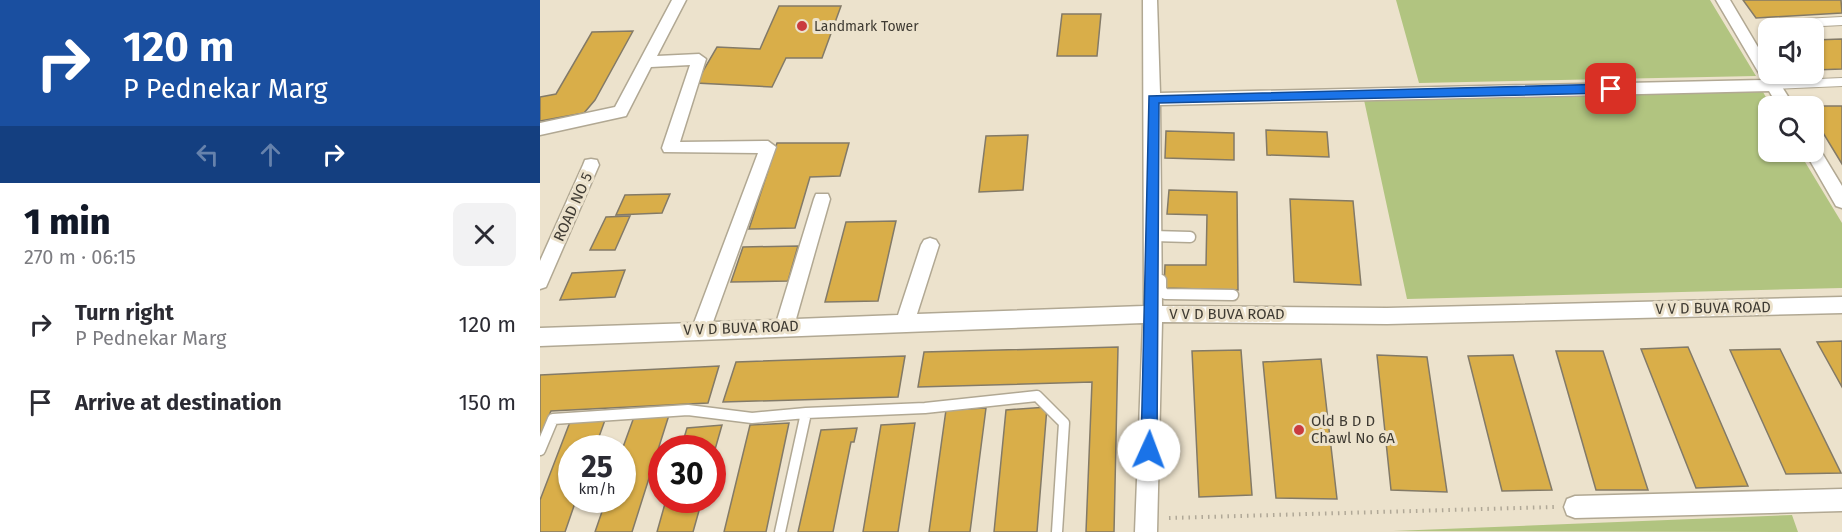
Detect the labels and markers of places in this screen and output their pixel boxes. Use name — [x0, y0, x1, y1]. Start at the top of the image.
place label: Landmark Tower — [814, 18, 919, 35]
marker: Landmark Tower — [795, 19, 809, 33]
pin — [1585, 63, 1636, 114]
place label: Old B D D Chawl No 6A — [1311, 412, 1395, 447]
marker: Old B D D Chawl No 6A — [1292, 423, 1306, 437]

